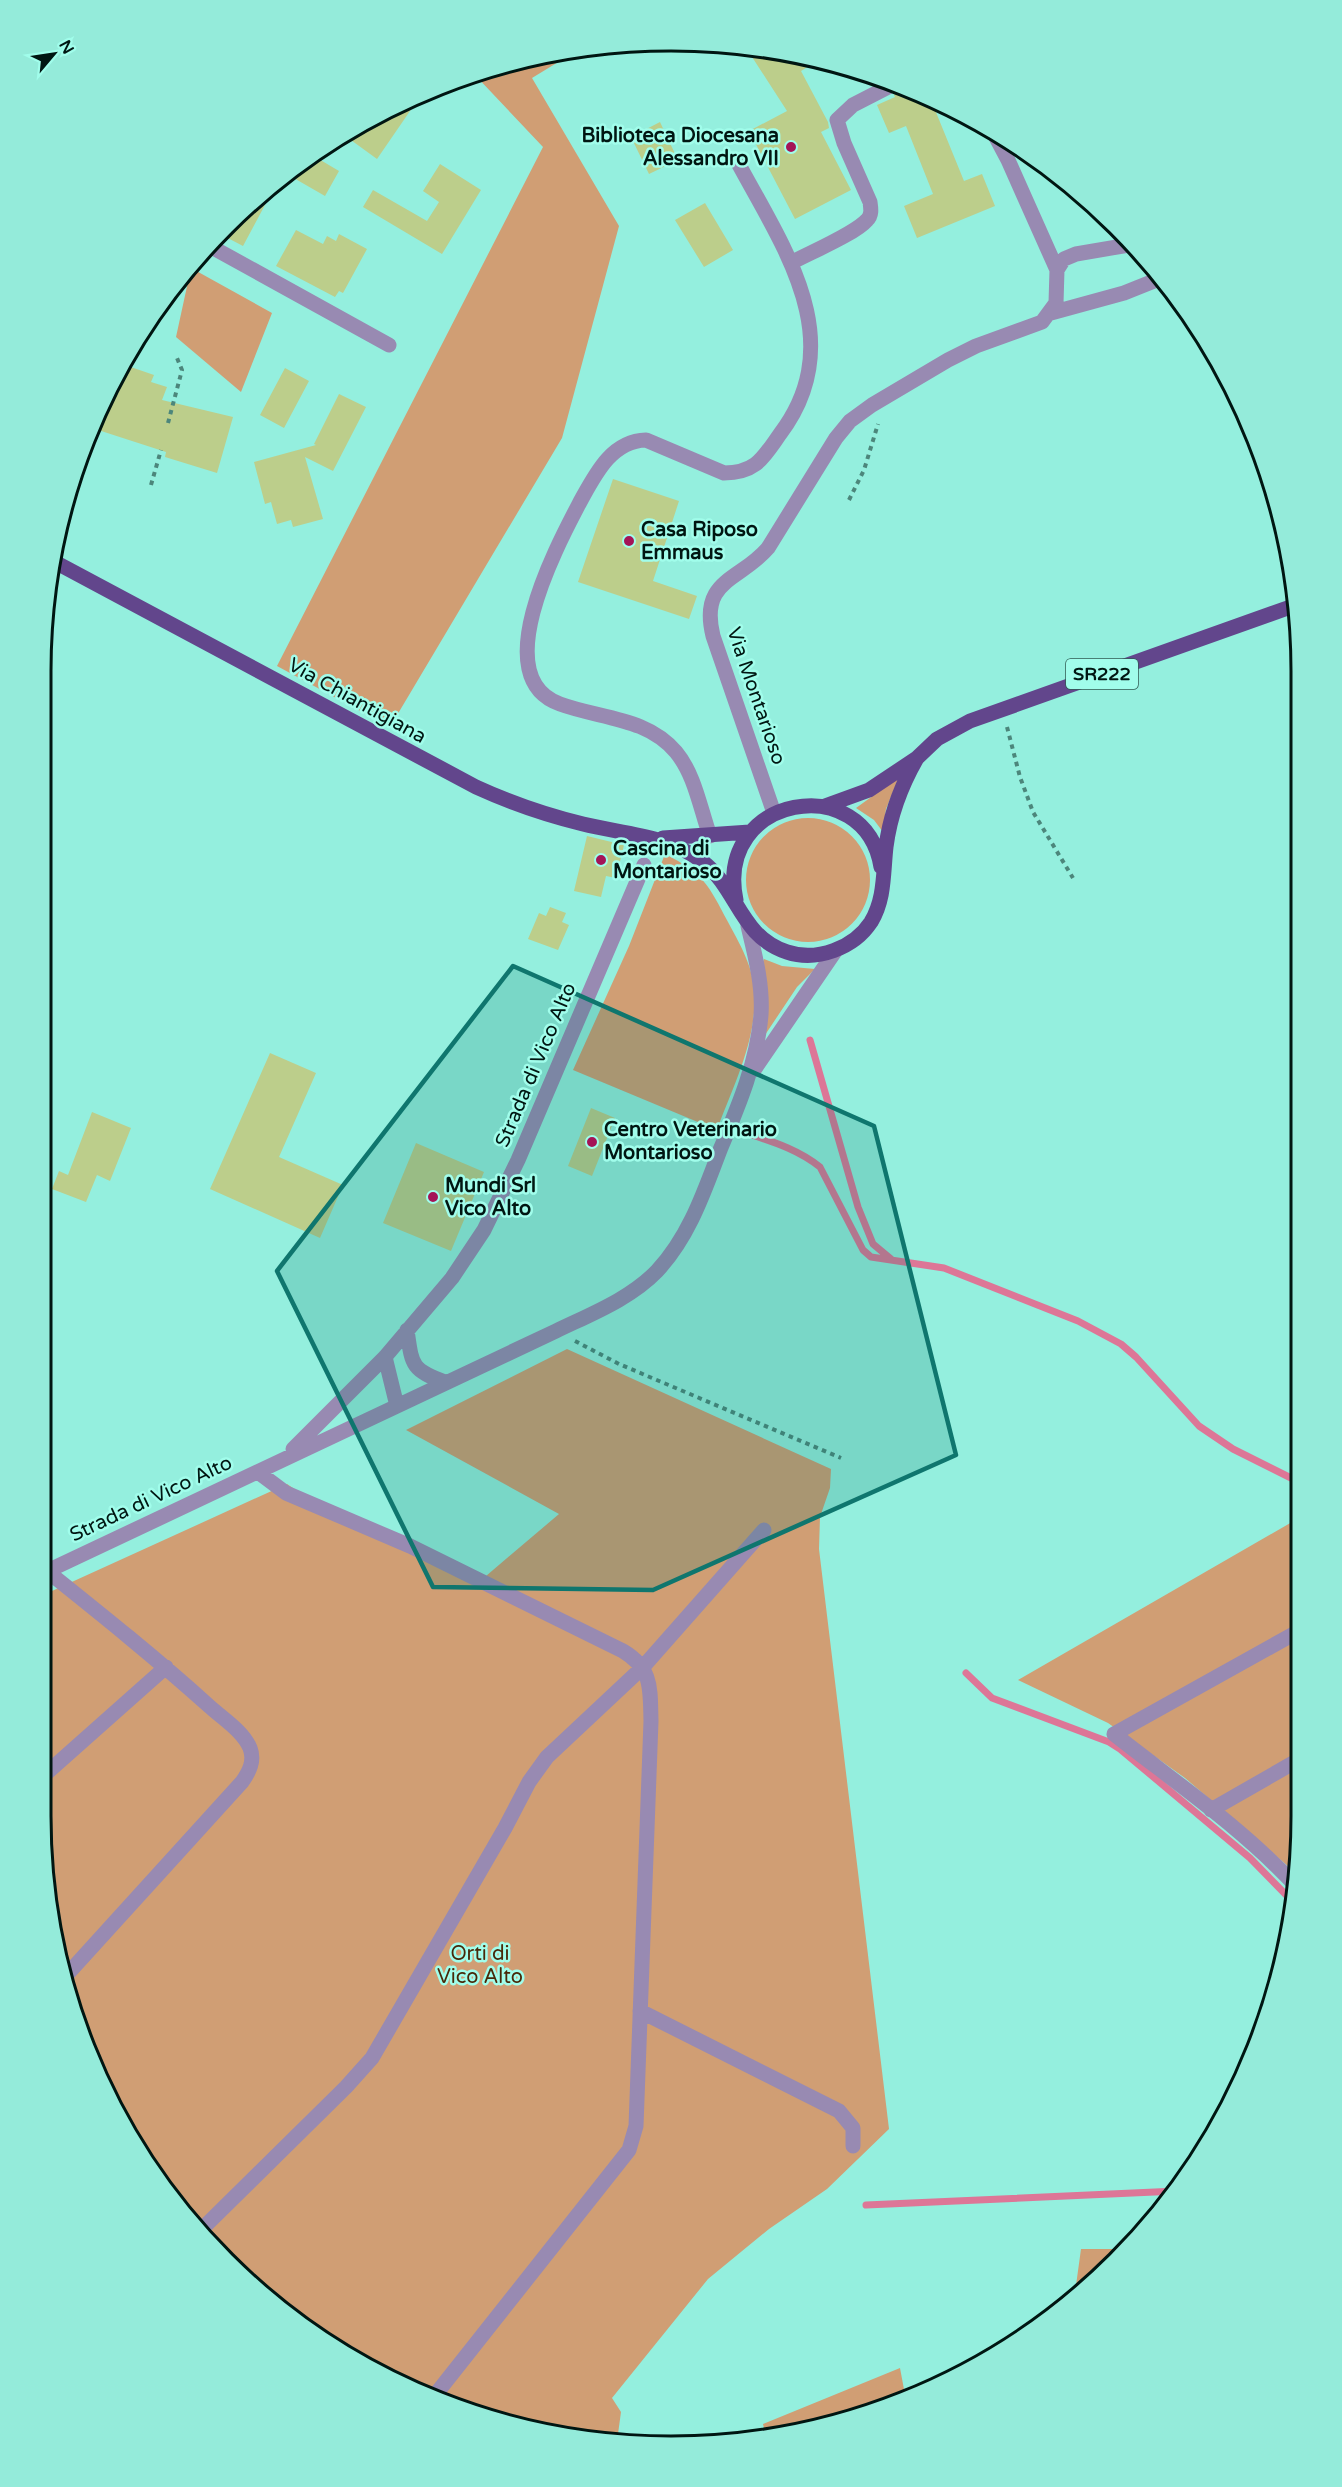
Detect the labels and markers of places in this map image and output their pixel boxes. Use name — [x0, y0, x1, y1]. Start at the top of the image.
place label: Biblioteca Diocesana Alessandro VII — [582, 124, 779, 171]
marker: Biblioteca Diocesana Alessandro VII — [784, 140, 798, 154]
place label: Casa Riposo Emmaus — [641, 518, 758, 565]
marker: Casa Riposo Emmaus — [622, 534, 636, 548]
place label: Cascina di Montarioso — [613, 837, 722, 884]
marker: Cascina di Montarioso — [594, 853, 608, 867]
place label: Centro Veterinario Montarioso — [604, 1118, 777, 1165]
marker: Centro Veterinario Montarioso — [585, 1135, 599, 1149]
place label: Mundi Srl Vico Alto — [445, 1174, 536, 1221]
marker: Mundi Srl Vico Alto — [426, 1190, 440, 1204]

